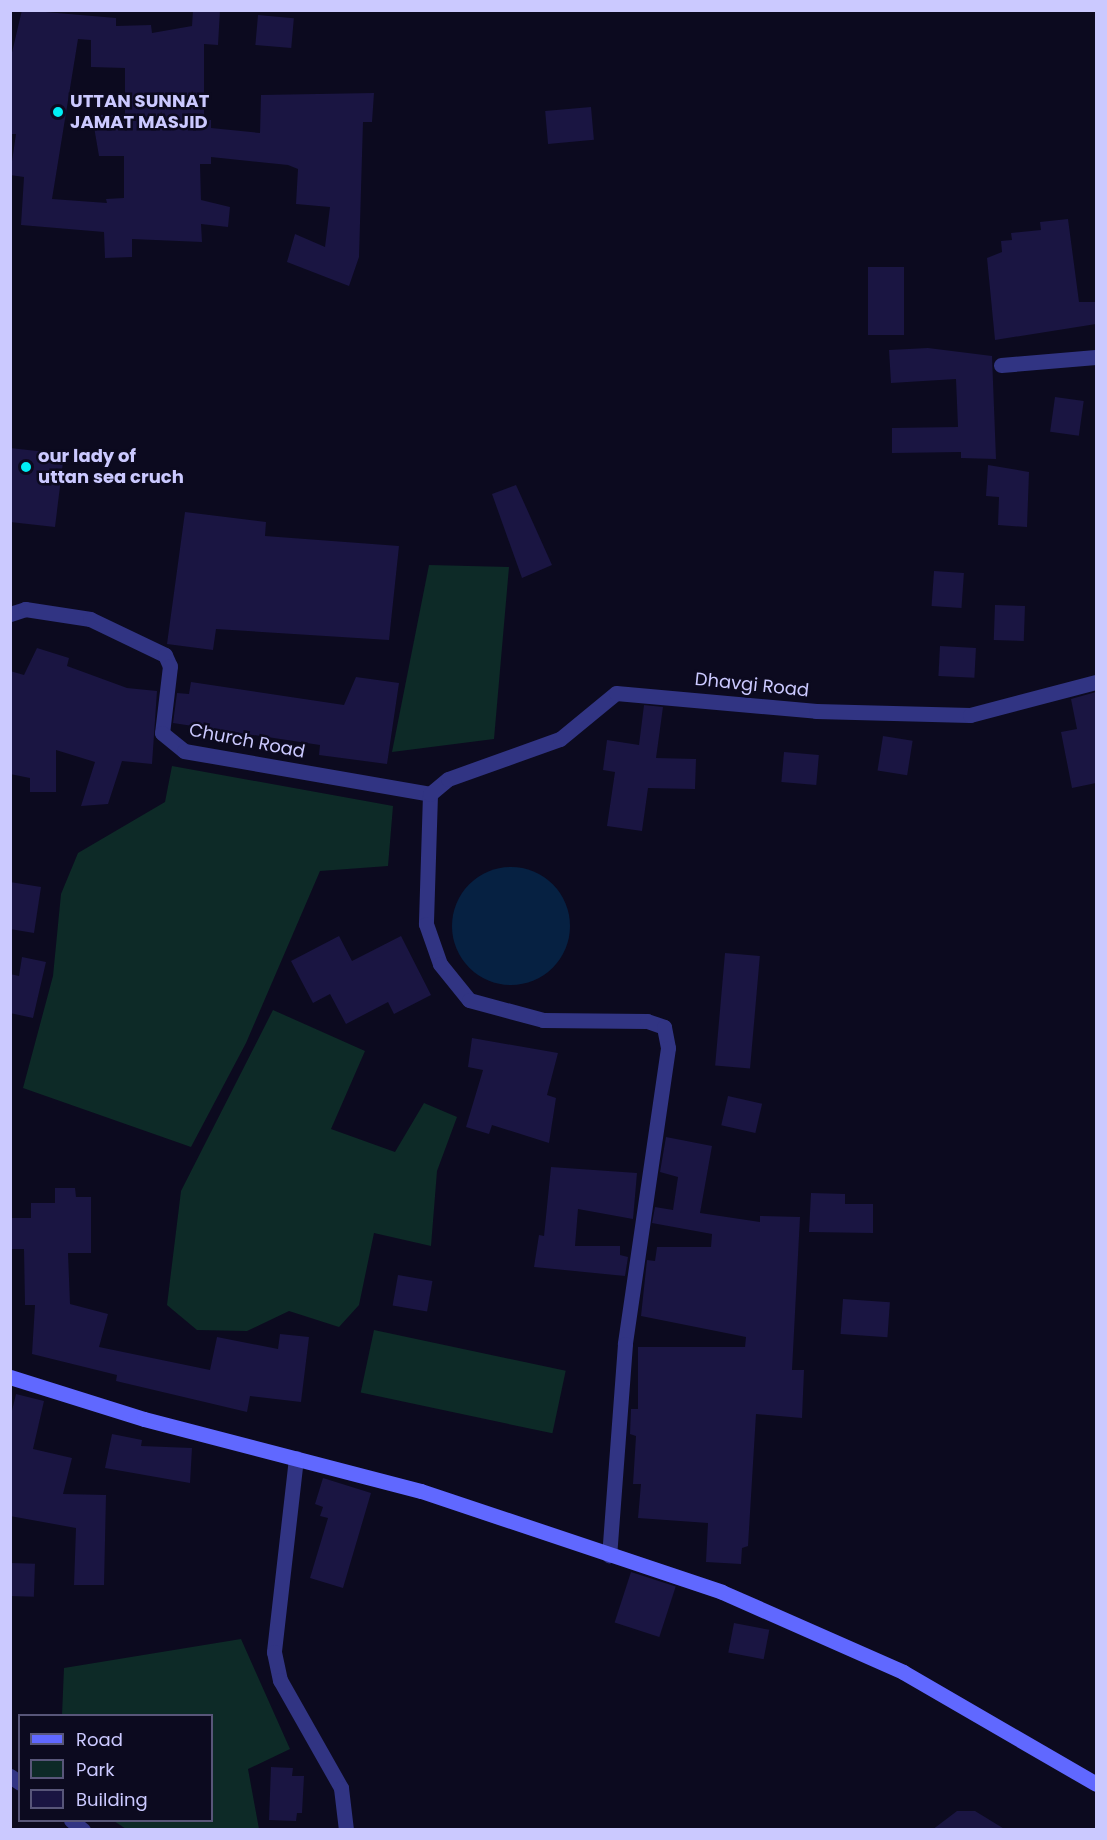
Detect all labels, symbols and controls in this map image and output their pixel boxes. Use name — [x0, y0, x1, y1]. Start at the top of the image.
place label: UTTAN SUNNAT JAMAT MASJID — [70, 91, 209, 134]
marker: UTTAN SUNNAT JAMAT MASJID — [51, 105, 65, 119]
place label: our lady of uttan sea cruch — [38, 446, 184, 488]
marker: our lady of uttan sea cruch — [19, 460, 33, 474]
street label: Dhavgi Road — [694, 668, 810, 702]
street label: Church Road — [187, 719, 307, 763]
legend — [18, 1714, 213, 1822]
text: Road — [76, 1727, 123, 1752]
text: Park — [76, 1757, 115, 1782]
text: Building — [76, 1787, 148, 1812]

